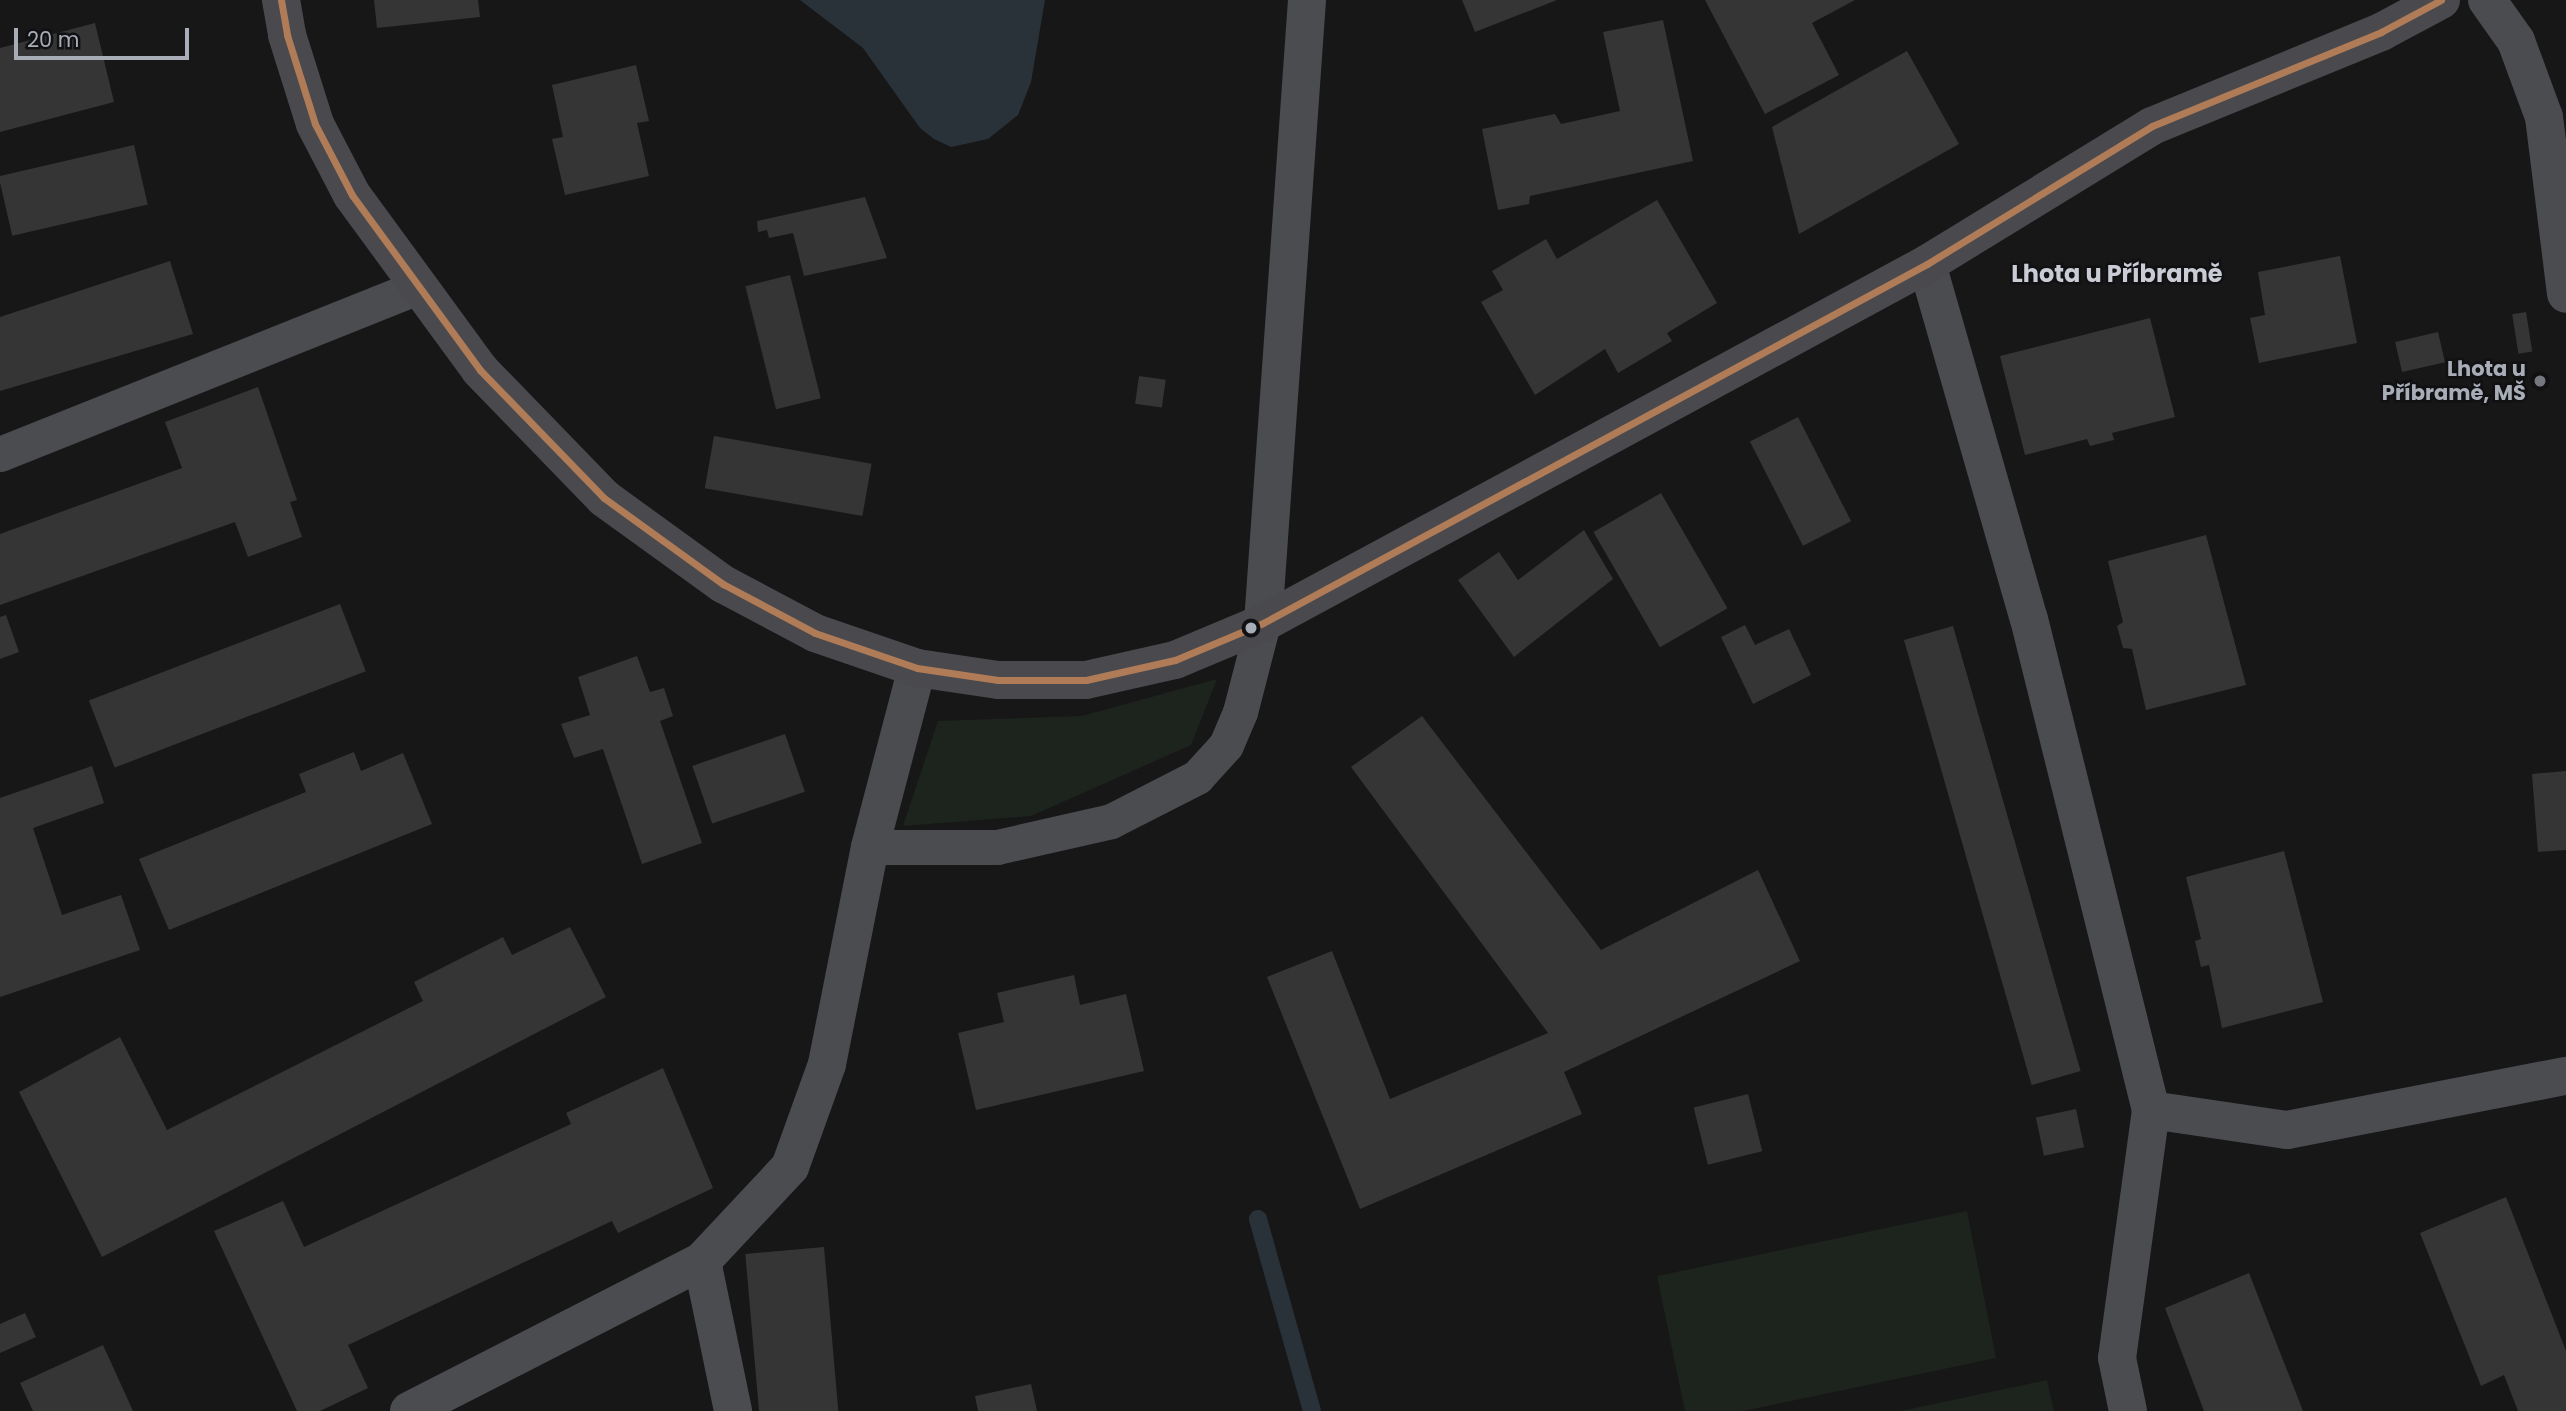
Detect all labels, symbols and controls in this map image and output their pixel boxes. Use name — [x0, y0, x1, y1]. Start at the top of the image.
scale bar — [18, 14, 192, 58]
text: 20 m — [27, 25, 80, 54]
district label: Lhota u Příbramě — [2011, 260, 2223, 288]
place label: Lhota u Příbramě, MŠ — [2382, 356, 2526, 406]
marker: Lhota u Příbramě, MŠ — [2532, 373, 2548, 389]
unlabelled marker — [1244, 621, 1258, 635]

